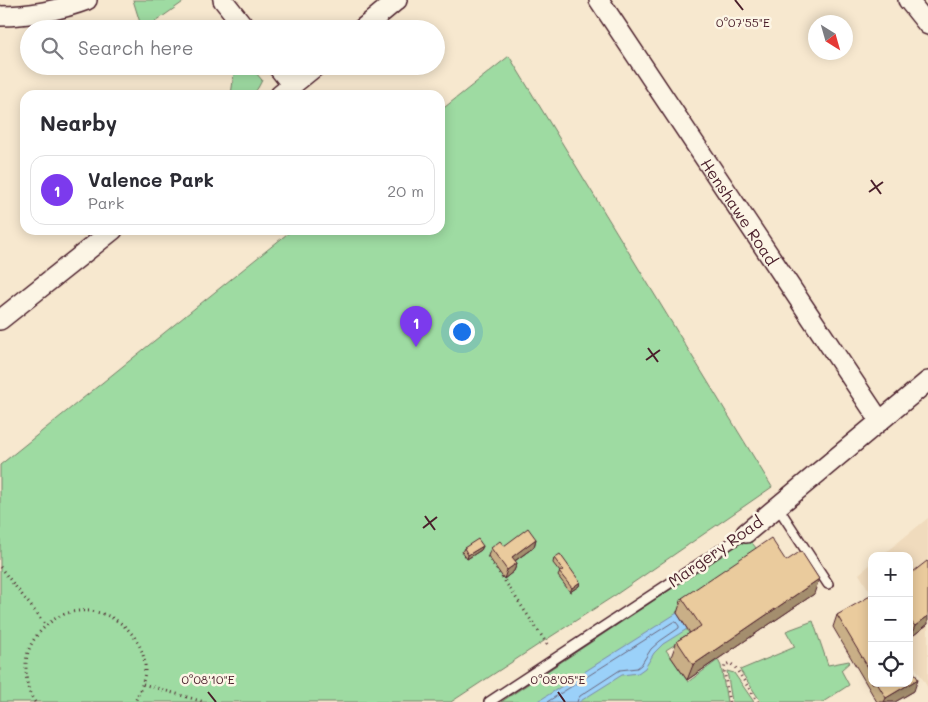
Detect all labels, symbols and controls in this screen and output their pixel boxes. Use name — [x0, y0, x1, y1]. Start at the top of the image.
text: 0°07'55"E — [716, 14, 770, 30]
north arrow — [808, 15, 853, 60]
search box — [20, 20, 445, 75]
icon: search — [38, 34, 66, 62]
text: Search here — [78, 35, 194, 60]
text: Nearby — [40, 109, 117, 136]
street label: Henshawe Road — [697, 154, 783, 269]
text: Valence Park — [88, 167, 214, 192]
text: 1 — [53, 180, 61, 201]
text: 20 m — [387, 180, 424, 201]
text: Park — [88, 192, 124, 213]
pin: 1 — [400, 306, 432, 347]
your location — [449, 319, 475, 345]
street label: Margery Road — [663, 510, 767, 592]
map controls — [868, 552, 913, 687]
button: + — [868, 552, 913, 597]
button: − — [868, 597, 913, 642]
button: locate — [868, 642, 913, 687]
text: 0°08'10"E — [181, 671, 235, 687]
text: 0°08'05"E — [531, 671, 586, 687]

